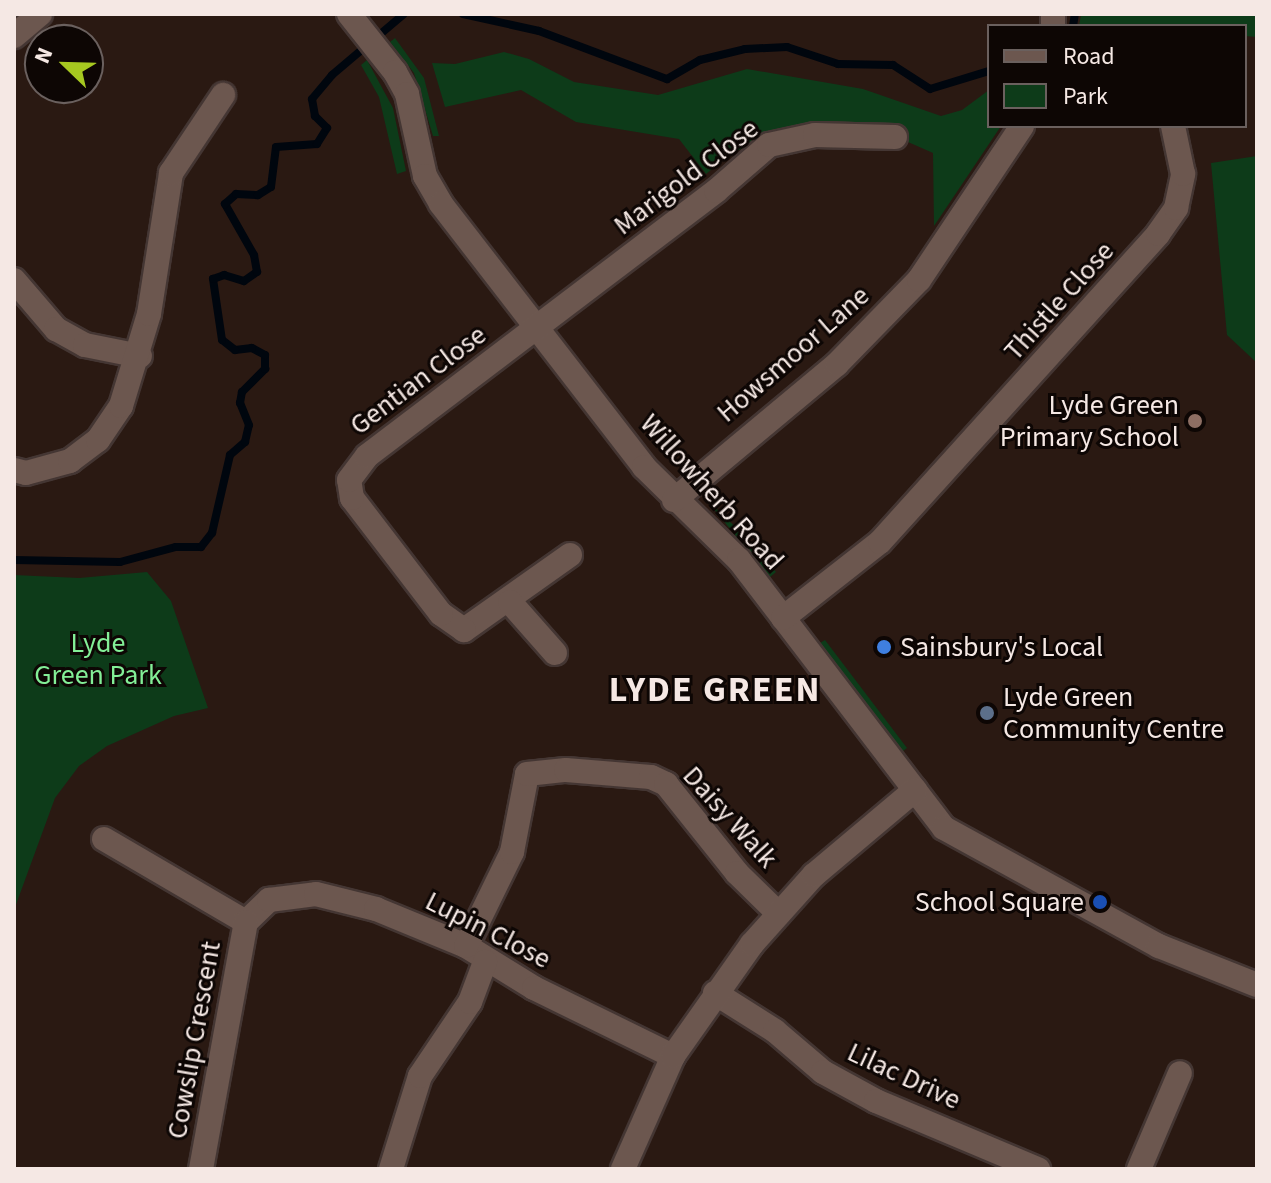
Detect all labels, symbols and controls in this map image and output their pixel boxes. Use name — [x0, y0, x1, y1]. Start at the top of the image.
north arrow — [24, 24, 104, 104]
legend — [987, 24, 1247, 128]
text: Road — [1063, 39, 1115, 74]
text: N — [26, 42, 61, 68]
text: Park — [1063, 79, 1108, 114]
street label: Marigold Close — [607, 112, 765, 242]
street label: Thistle Close — [997, 235, 1121, 367]
street label: Howsmoor Lane — [710, 279, 876, 429]
street label: Gentian Close — [343, 318, 493, 442]
place label: Lyde Green Primary School — [1000, 388, 1179, 454]
street label: Willowherb Road — [633, 407, 791, 577]
marker: Lyde Green Primary School — [1186, 412, 1204, 430]
park label: Lyde Green Park — [34, 626, 162, 692]
place label: Sainsbury's Local — [900, 630, 1103, 664]
marker: Sainsbury's Local — [875, 638, 893, 656]
district label: LYDE GREEN — [609, 668, 821, 712]
place label: Lyde Green Community Centre — [1003, 680, 1224, 746]
marker: Lyde Green Community Centre — [978, 704, 996, 722]
street label: Daisy Walk — [676, 759, 784, 875]
street label: Lupin Close — [420, 884, 556, 976]
place label: School Square — [915, 885, 1084, 919]
marker: School Square — [1091, 893, 1109, 911]
street label: Cowslip Crescent — [160, 939, 228, 1141]
street label: Lilac Drive — [842, 1035, 966, 1117]

